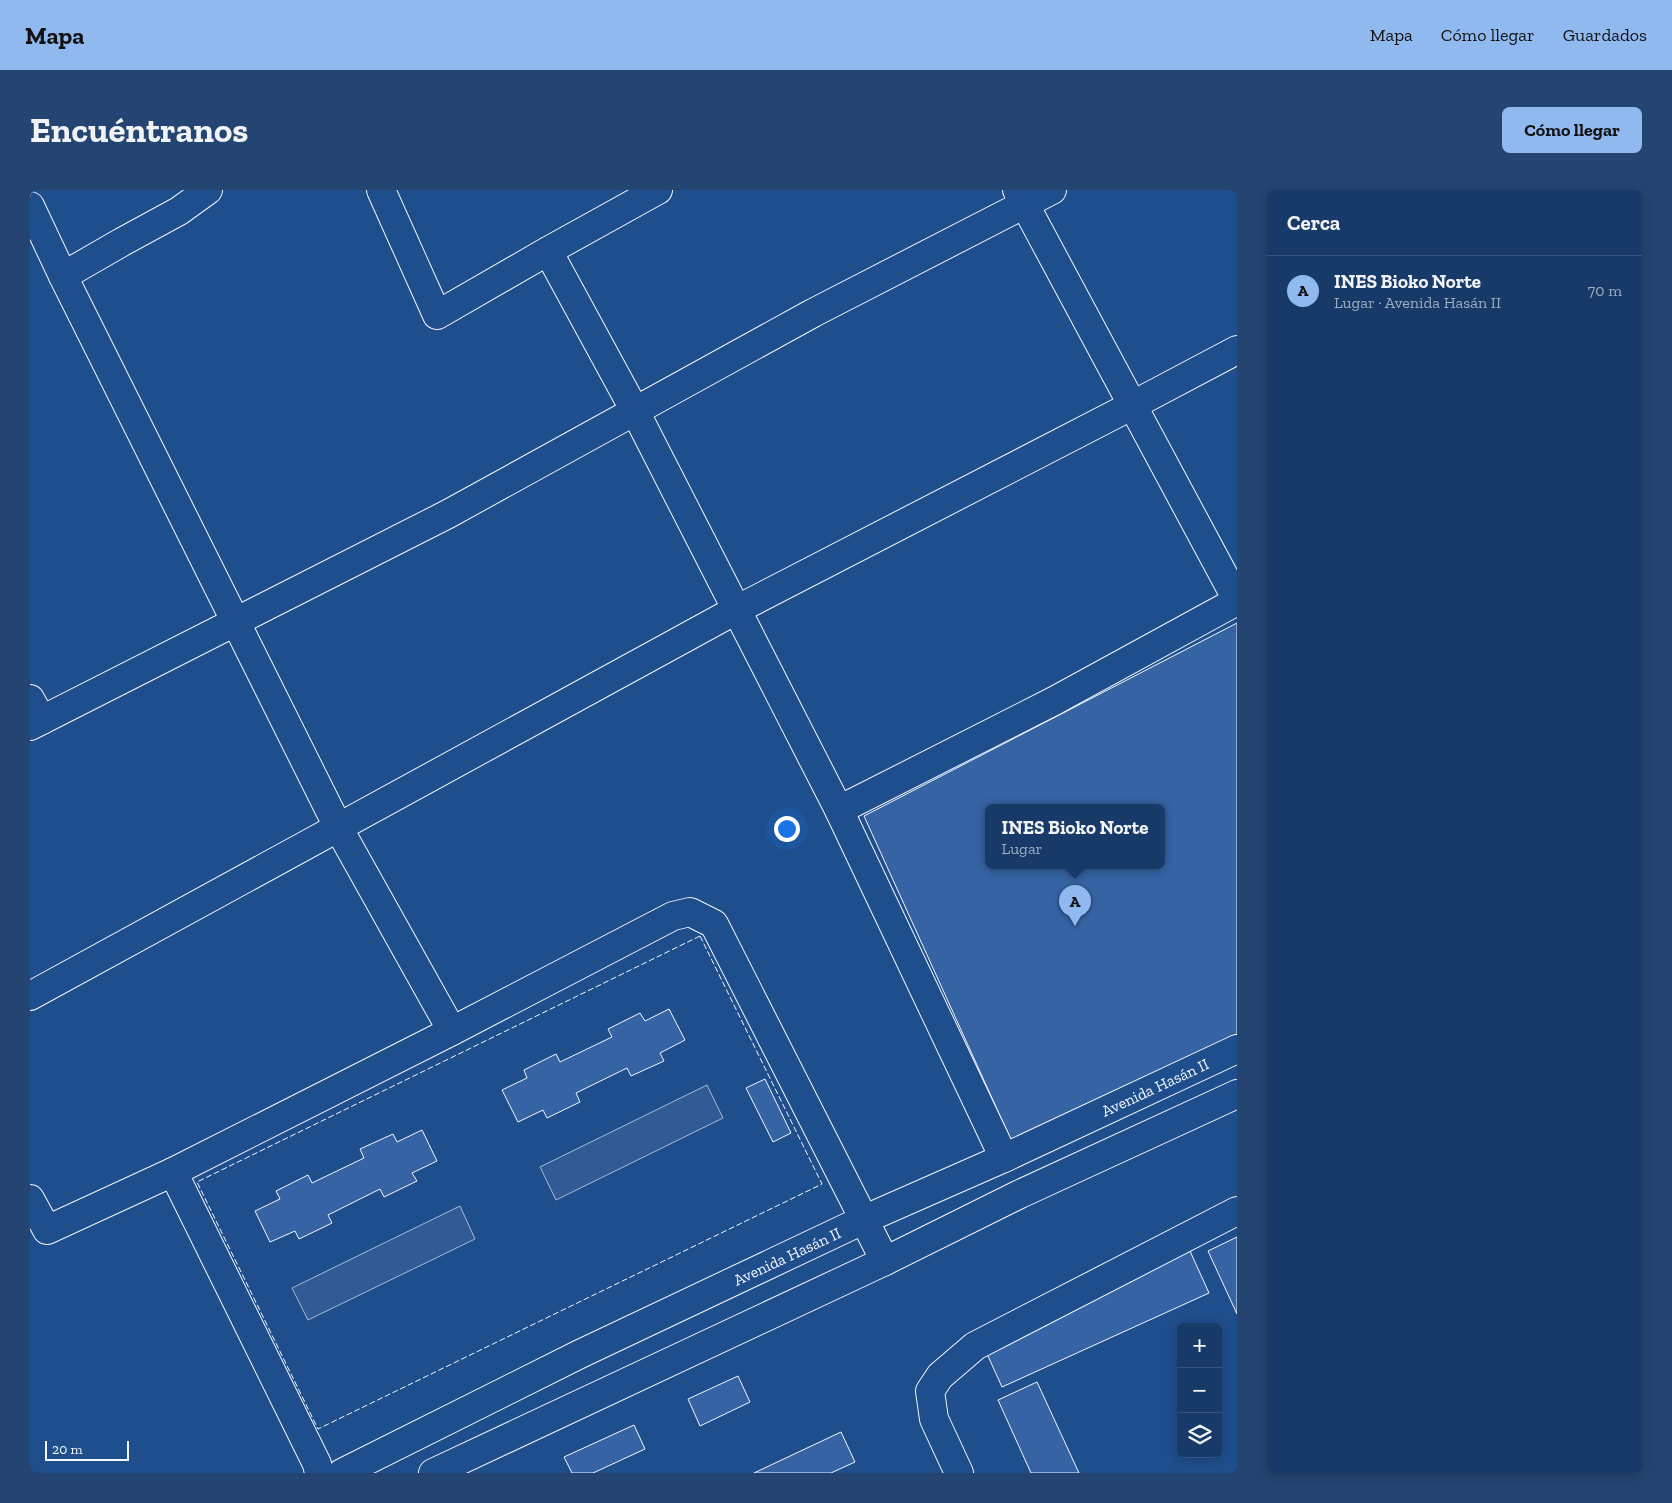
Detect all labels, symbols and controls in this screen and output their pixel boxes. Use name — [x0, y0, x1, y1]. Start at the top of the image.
text: Mapa — [25, 21, 84, 50]
text: Mapa — [1370, 24, 1413, 46]
text: Cómo llegar — [1441, 24, 1535, 46]
text: Guardados — [1563, 24, 1647, 46]
button: Cómo llegar — [1502, 107, 1642, 153]
text: Encuéntranos — [30, 109, 248, 151]
text: Cerca — [1287, 210, 1340, 235]
text: INES Bioko Norte — [1334, 270, 1481, 293]
text: A — [1298, 281, 1309, 300]
text: 70 m — [1588, 281, 1622, 300]
text: Lugar · Avenida Hasán II — [1334, 293, 1501, 312]
popup — [985, 804, 1165, 869]
your location — [774, 816, 800, 842]
text: INES Bioko Norte — [1002, 816, 1148, 839]
text: Lugar — [1002, 839, 1042, 858]
pin: A — [1059, 885, 1091, 926]
street label: Avenida Hasán II — [1098, 1054, 1212, 1121]
street label: Avenida Hasán II — [730, 1223, 844, 1290]
map controls — [1177, 1323, 1222, 1458]
button: + — [1177, 1323, 1222, 1368]
button: − — [1177, 1368, 1222, 1413]
button: layers — [1177, 1413, 1222, 1458]
scale bar — [45, 1438, 129, 1461]
text: 20 m — [52, 1441, 83, 1458]

